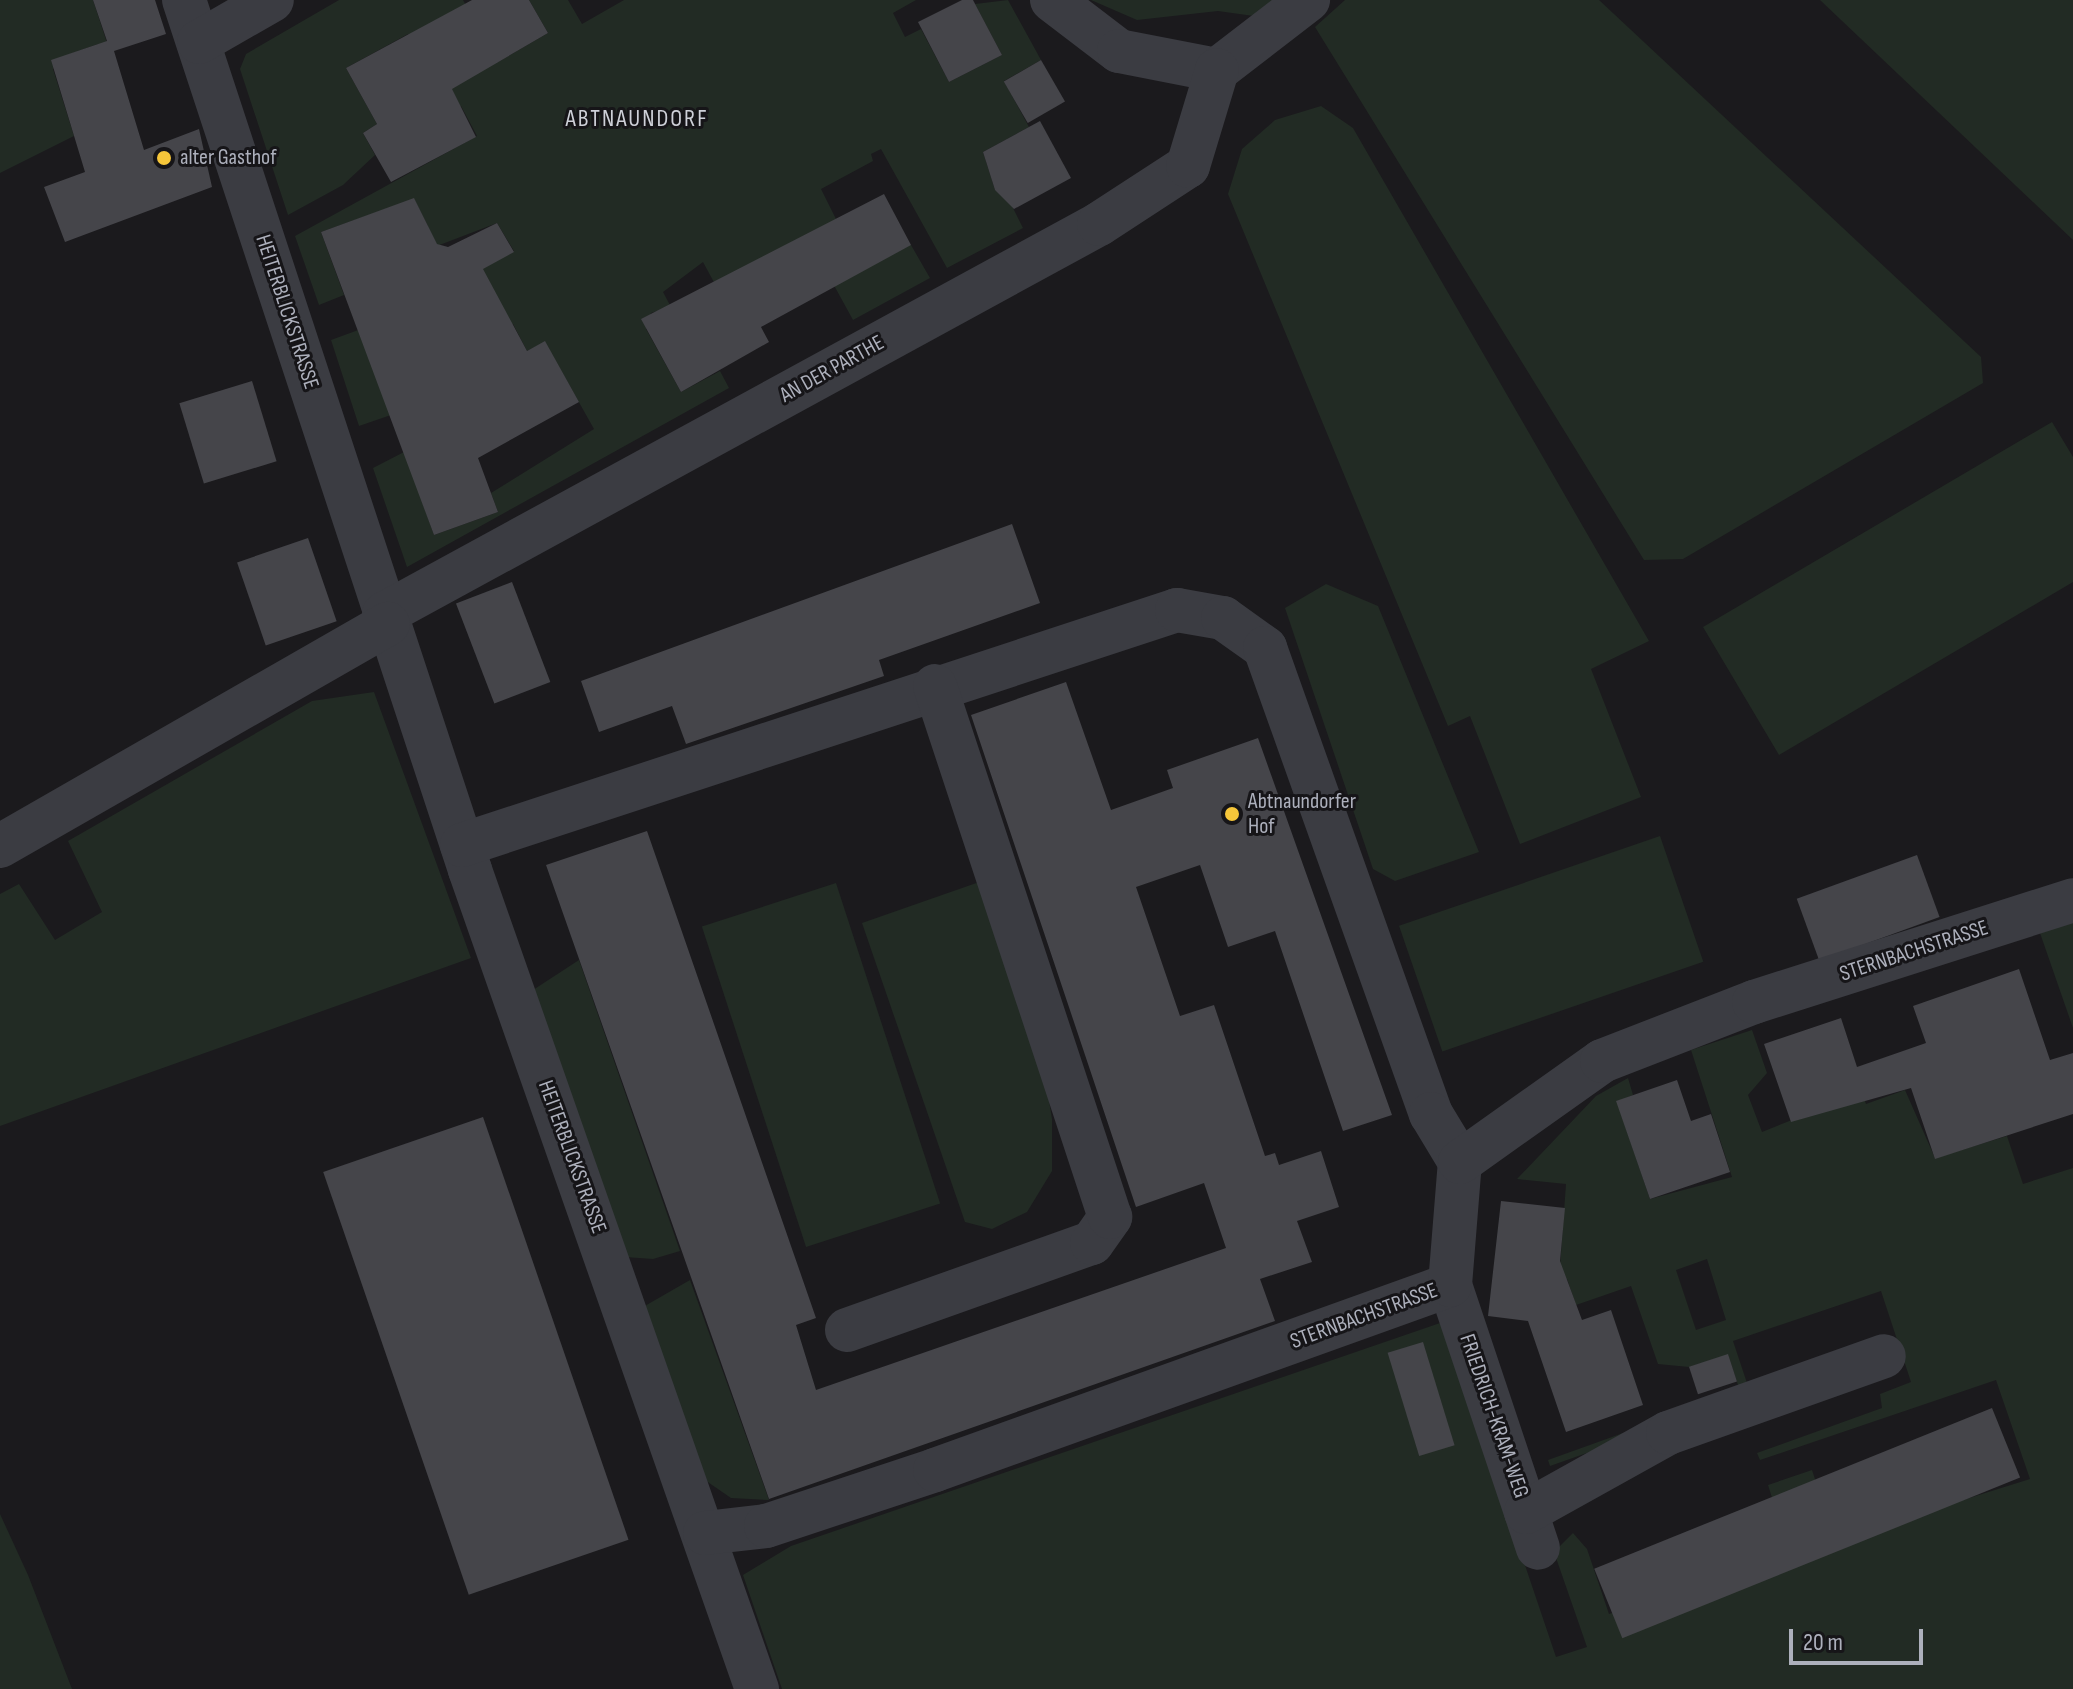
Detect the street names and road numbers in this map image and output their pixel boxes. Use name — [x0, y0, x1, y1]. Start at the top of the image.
street label: HEITERBLICKSTRASSE — [250, 231, 324, 393]
street label: AN DER PARTHE — [775, 330, 889, 408]
street label: STERNBACHSTRASSE — [1836, 915, 1992, 987]
street label: HEITERBLICKSTRASSE — [532, 1077, 612, 1237]
street label: STERNBACHSTRASSE — [1287, 1277, 1441, 1355]
street label: FRIEDRICH-KRAM-WEG — [1454, 1331, 1534, 1501]

